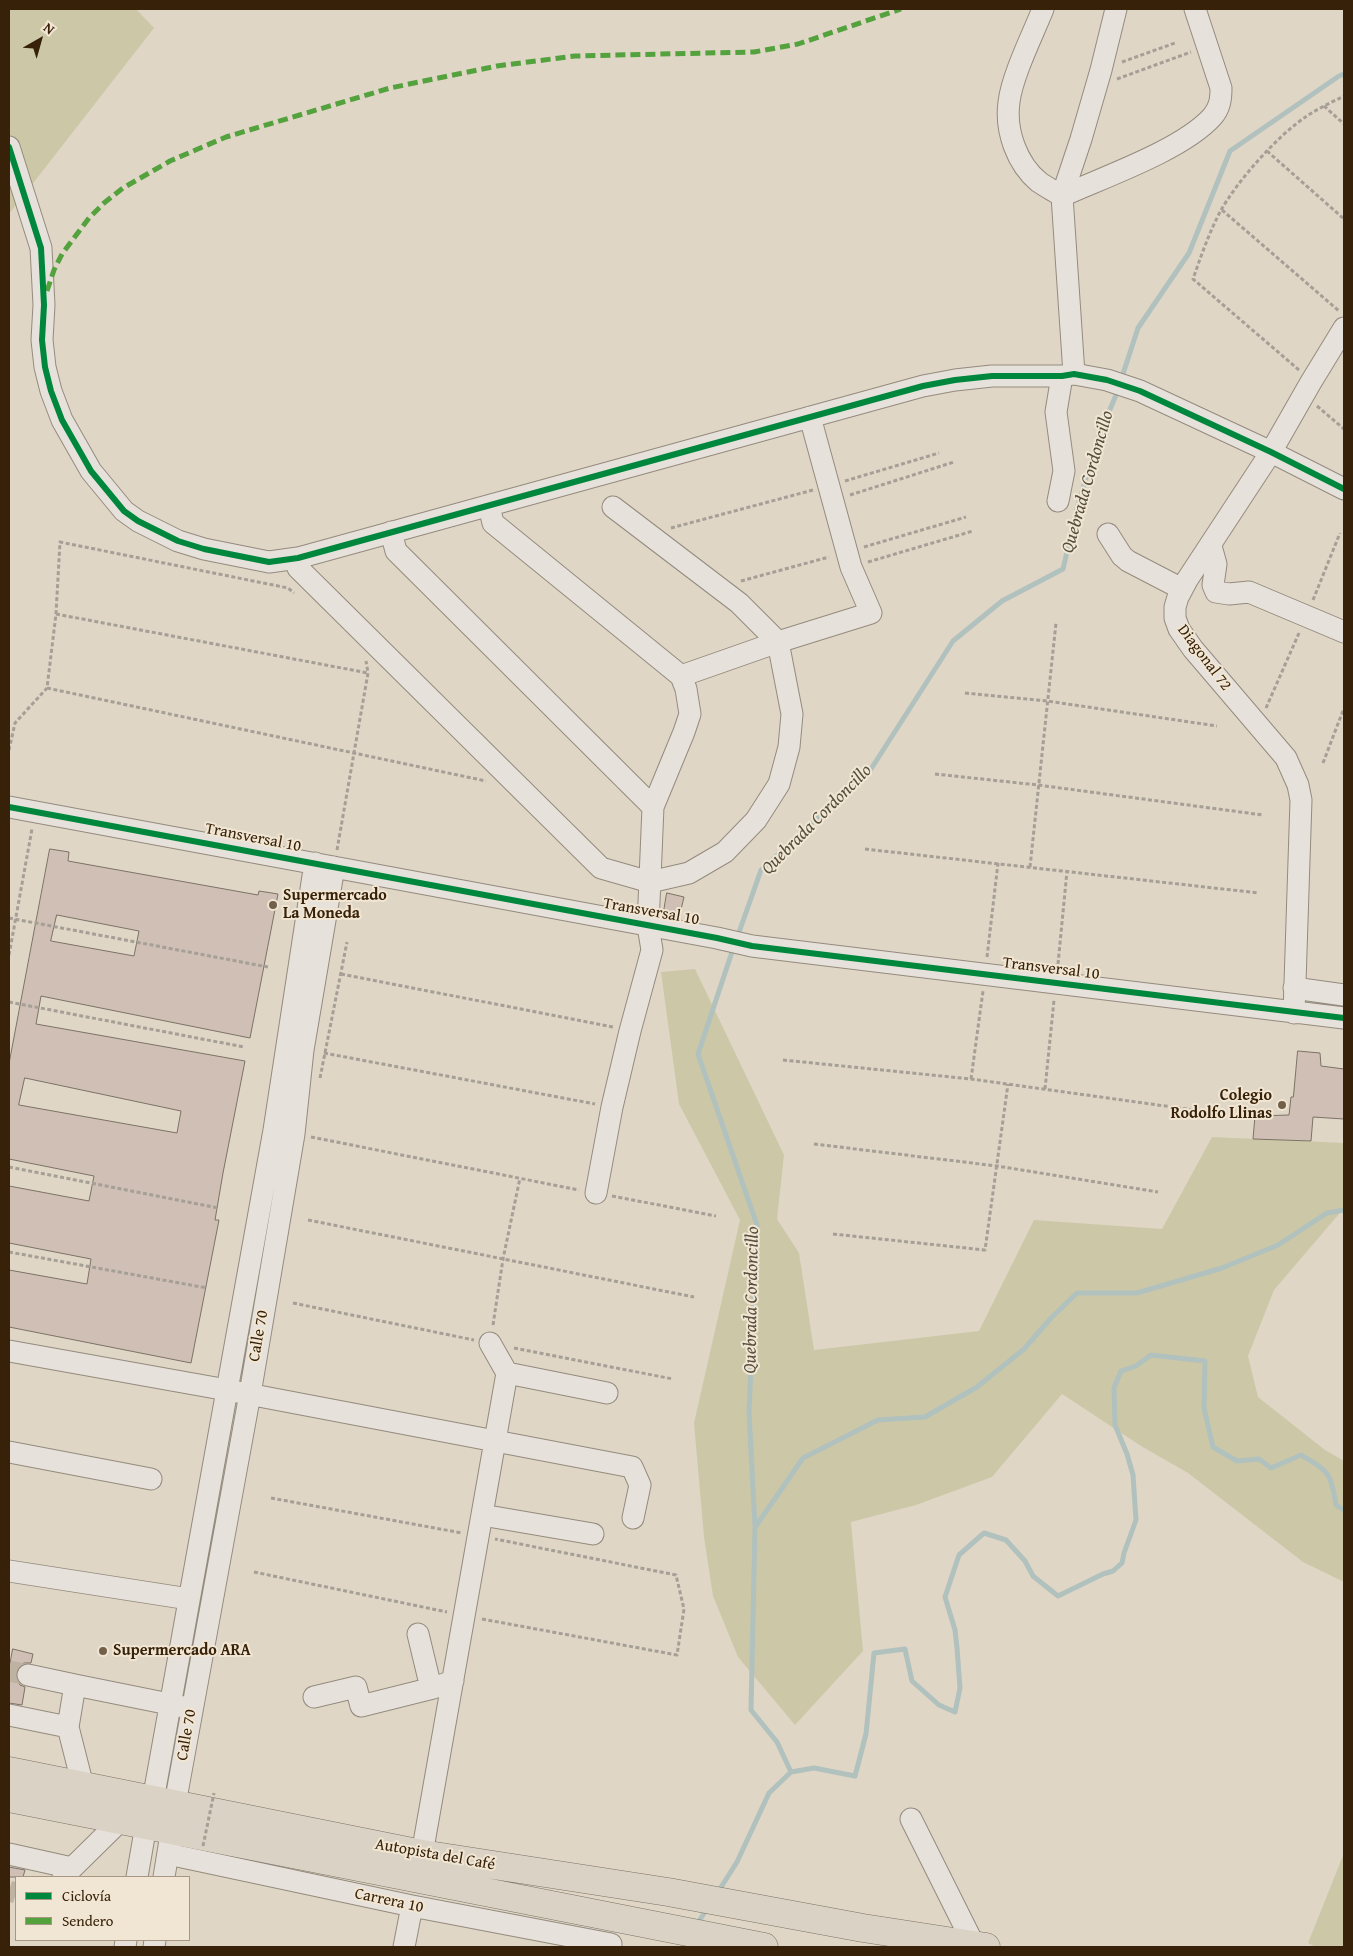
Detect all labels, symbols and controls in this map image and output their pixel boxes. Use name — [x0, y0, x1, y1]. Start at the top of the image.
north arrow — [15, 15, 65, 65]
text: N — [39, 17, 59, 39]
water label: Quebrada Cordoncillo — [1057, 408, 1119, 556]
street label: Diagonal 72 — [1173, 621, 1235, 695]
water label: Quebrada Cordoncillo — [757, 760, 877, 880]
street label: Transversal 10 — [203, 819, 303, 857]
place label: Supermercado La Moneda — [283, 886, 387, 924]
street label: Transversal 10 — [601, 894, 701, 930]
marker: Supermercado La Moneda — [267, 899, 279, 911]
street label: Transversal 10 — [1002, 954, 1100, 984]
place label: Colegio Rodolfo Llinas — [1171, 1086, 1272, 1124]
marker: Colegio Rodolfo Llinas — [1276, 1099, 1288, 1111]
water label: Quebrada Cordoncillo — [740, 1226, 764, 1374]
street label: Calle 70 — [245, 1309, 273, 1363]
place label: Supermercado ARA — [113, 1641, 251, 1661]
marker: Supermercado ARA — [97, 1645, 109, 1657]
street label: Calle 70 — [173, 1708, 201, 1762]
street label: Autopista del Café — [374, 1835, 496, 1875]
legend — [15, 1876, 190, 1941]
street label: Carrera 10 — [353, 1884, 425, 1918]
text: Ciclovía — [62, 1885, 111, 1906]
text: Sendero — [62, 1910, 113, 1931]

